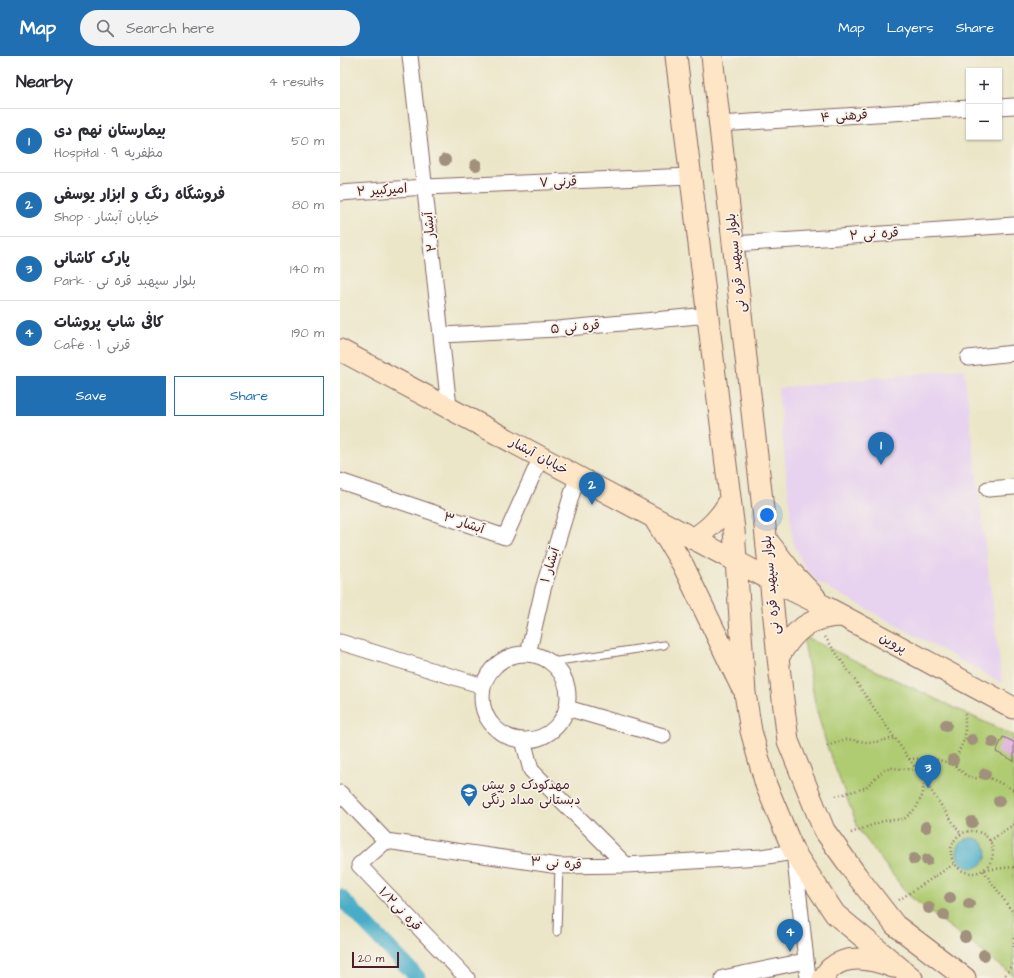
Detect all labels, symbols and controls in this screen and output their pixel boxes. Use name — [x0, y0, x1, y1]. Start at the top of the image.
search box — [80, 10, 360, 46]
text: Map — [20, 15, 56, 42]
icon: search — [94, 17, 116, 39]
text: Search here — [126, 18, 215, 39]
text: Map — [838, 18, 865, 38]
text: Layers — [887, 18, 934, 38]
text: Share — [956, 18, 994, 38]
map controls — [966, 68, 1002, 140]
button: + — [966, 68, 1002, 104]
text: Nearby — [16, 70, 73, 94]
text: 4 results — [269, 73, 324, 91]
button: − — [966, 104, 1002, 140]
street label: قرهنی ۴ — [820, 105, 868, 127]
text: بیمارستان نهم دی — [54, 120, 166, 141]
text: 1 — [28, 132, 30, 150]
text: 50 m — [291, 132, 324, 150]
text: Hospital · مظفریه ۹ — [54, 144, 163, 162]
street label: قرنی ۷ — [539, 172, 577, 192]
street label: امیرکبیر ۲ — [356, 179, 408, 201]
text: فروشگاه رنگ و ابزار یوسفی — [54, 184, 225, 205]
text: 2 — [25, 196, 33, 214]
text: 80 m — [292, 196, 324, 214]
text: Shop · خیابان آبشار — [54, 208, 159, 226]
street label: آبشار ۲ — [419, 210, 441, 253]
street label: بلوار سپهبد قره نی — [722, 212, 750, 314]
street label: قره نی ۲ — [849, 223, 899, 245]
text: پارک کاشانی — [54, 248, 130, 269]
text: 3 — [26, 260, 32, 278]
text: 140 m — [290, 260, 324, 278]
text: Park · بلوار سپهبد قره نی — [54, 272, 196, 290]
text: کافی شاپ پروشات — [54, 312, 164, 333]
street label: قره نی ۵ — [550, 316, 600, 338]
text: 4 — [25, 324, 33, 342]
text: 190 m — [291, 324, 324, 342]
text: Café · قرنی ۱ — [54, 336, 130, 354]
button: Save — [16, 376, 166, 416]
button: Share — [174, 376, 324, 416]
pin: 1 — [868, 432, 894, 465]
street label: خیابان آبشار — [506, 433, 571, 479]
pin: 2 — [579, 472, 605, 505]
your location — [757, 505, 777, 525]
street label: آبشار ۳ — [441, 508, 488, 539]
street label: بلوار سپهبد قره نی — [758, 535, 784, 635]
street label: آبشار ۱ — [536, 544, 564, 585]
street label: پروین — [876, 628, 910, 658]
pin: 3 — [915, 755, 941, 788]
place label: مهدکودک و پیش دبستانی مداد رنگی — [482, 776, 580, 809]
school or university icon: مهدکودک و پیش دبستانی مداد رنگی — [459, 782, 479, 807]
street label: قره نی ۳ — [530, 852, 582, 874]
street label: قره نی۱/۲ — [374, 883, 426, 935]
pin: 4 — [777, 919, 803, 952]
scale bar — [352, 950, 399, 969]
text: 20 m — [358, 951, 384, 966]

